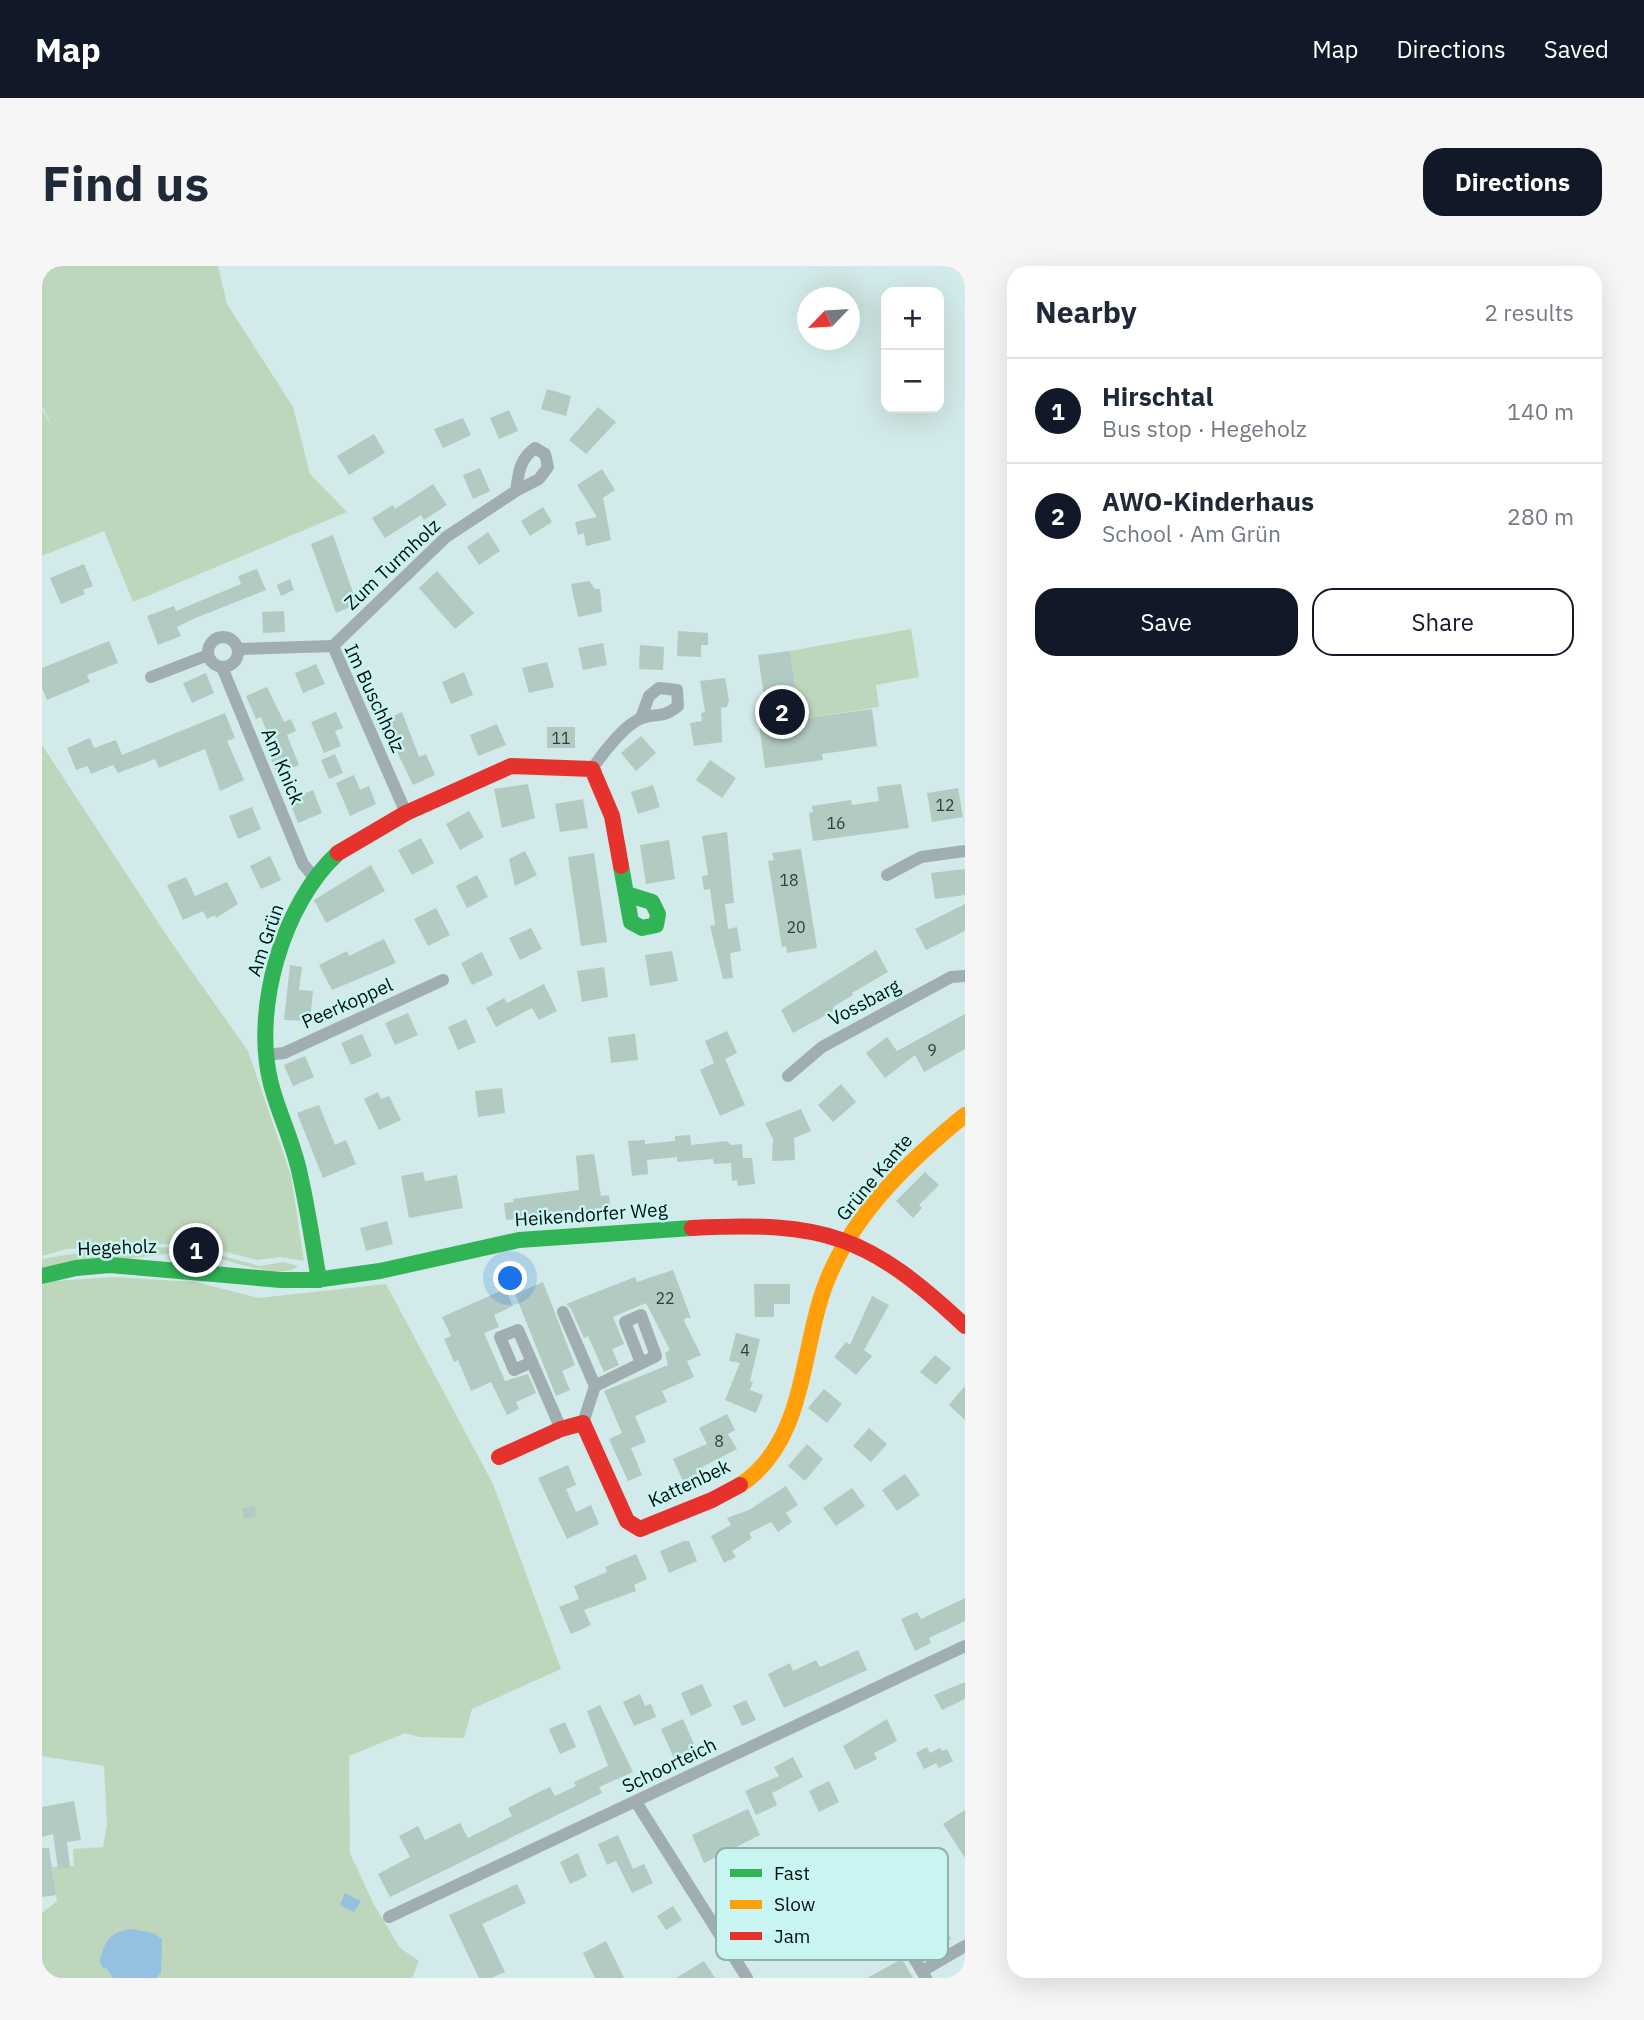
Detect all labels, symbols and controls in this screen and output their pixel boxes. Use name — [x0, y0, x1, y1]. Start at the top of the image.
text: Map — [35, 28, 101, 71]
text: Map — [1312, 33, 1358, 65]
text: Directions — [1396, 33, 1506, 65]
text: Saved — [1544, 33, 1609, 65]
button: Directions — [1423, 148, 1602, 216]
text: Find us — [42, 151, 209, 214]
north arrow — [797, 287, 860, 350]
map controls — [881, 287, 944, 413]
button: + — [881, 287, 944, 350]
text: Nearby — [1035, 292, 1137, 331]
text: 2 results — [1484, 297, 1574, 327]
button: − — [881, 350, 944, 413]
text: Hirschtal — [1102, 379, 1213, 413]
text: 1 — [1051, 396, 1065, 426]
text: 140 m — [1507, 396, 1574, 426]
text: Bus stop · Hegeholz — [1102, 413, 1307, 443]
text: AWO-Kinderhaus — [1102, 484, 1314, 518]
text: 2 — [1051, 501, 1065, 531]
text: 280 m — [1507, 501, 1574, 531]
street label: Zum Turmholz — [339, 513, 445, 615]
text: School · Am Grün — [1102, 518, 1281, 548]
button: Save — [1035, 588, 1298, 656]
button: Share — [1312, 588, 1574, 656]
street label: Im Buschholz — [339, 640, 411, 756]
pin: 2 — [759, 686, 805, 738]
street label: Am Knick — [256, 724, 310, 808]
house number: 11 — [551, 728, 571, 748]
house number: 12 — [935, 795, 955, 815]
house number: 16 — [826, 813, 846, 833]
house number: 18 — [779, 870, 799, 890]
street label: Am Grün — [241, 901, 289, 979]
house number: 20 — [786, 917, 806, 937]
street label: Peerkoppel — [298, 972, 396, 1034]
street label: Vossbarg — [824, 973, 904, 1031]
house number: 9 — [927, 1040, 937, 1060]
street label: Grüne Kante — [831, 1129, 917, 1225]
street label: Heikendorfer Weg — [514, 1197, 668, 1231]
pin: 1 — [173, 1224, 219, 1276]
street label: Hegeholz — [77, 1234, 157, 1260]
your location — [493, 1261, 527, 1295]
house number: 22 — [655, 1288, 675, 1308]
house number: 4 — [740, 1340, 750, 1360]
house number: 8 — [714, 1431, 724, 1451]
street label: Kattenbek — [644, 1454, 734, 1512]
street label: Schoorteich — [618, 1732, 720, 1798]
legend — [716, 1848, 948, 1960]
text: Fast — [774, 1861, 810, 1885]
text: Slow — [774, 1892, 815, 1916]
text: Jam — [774, 1924, 810, 1948]

